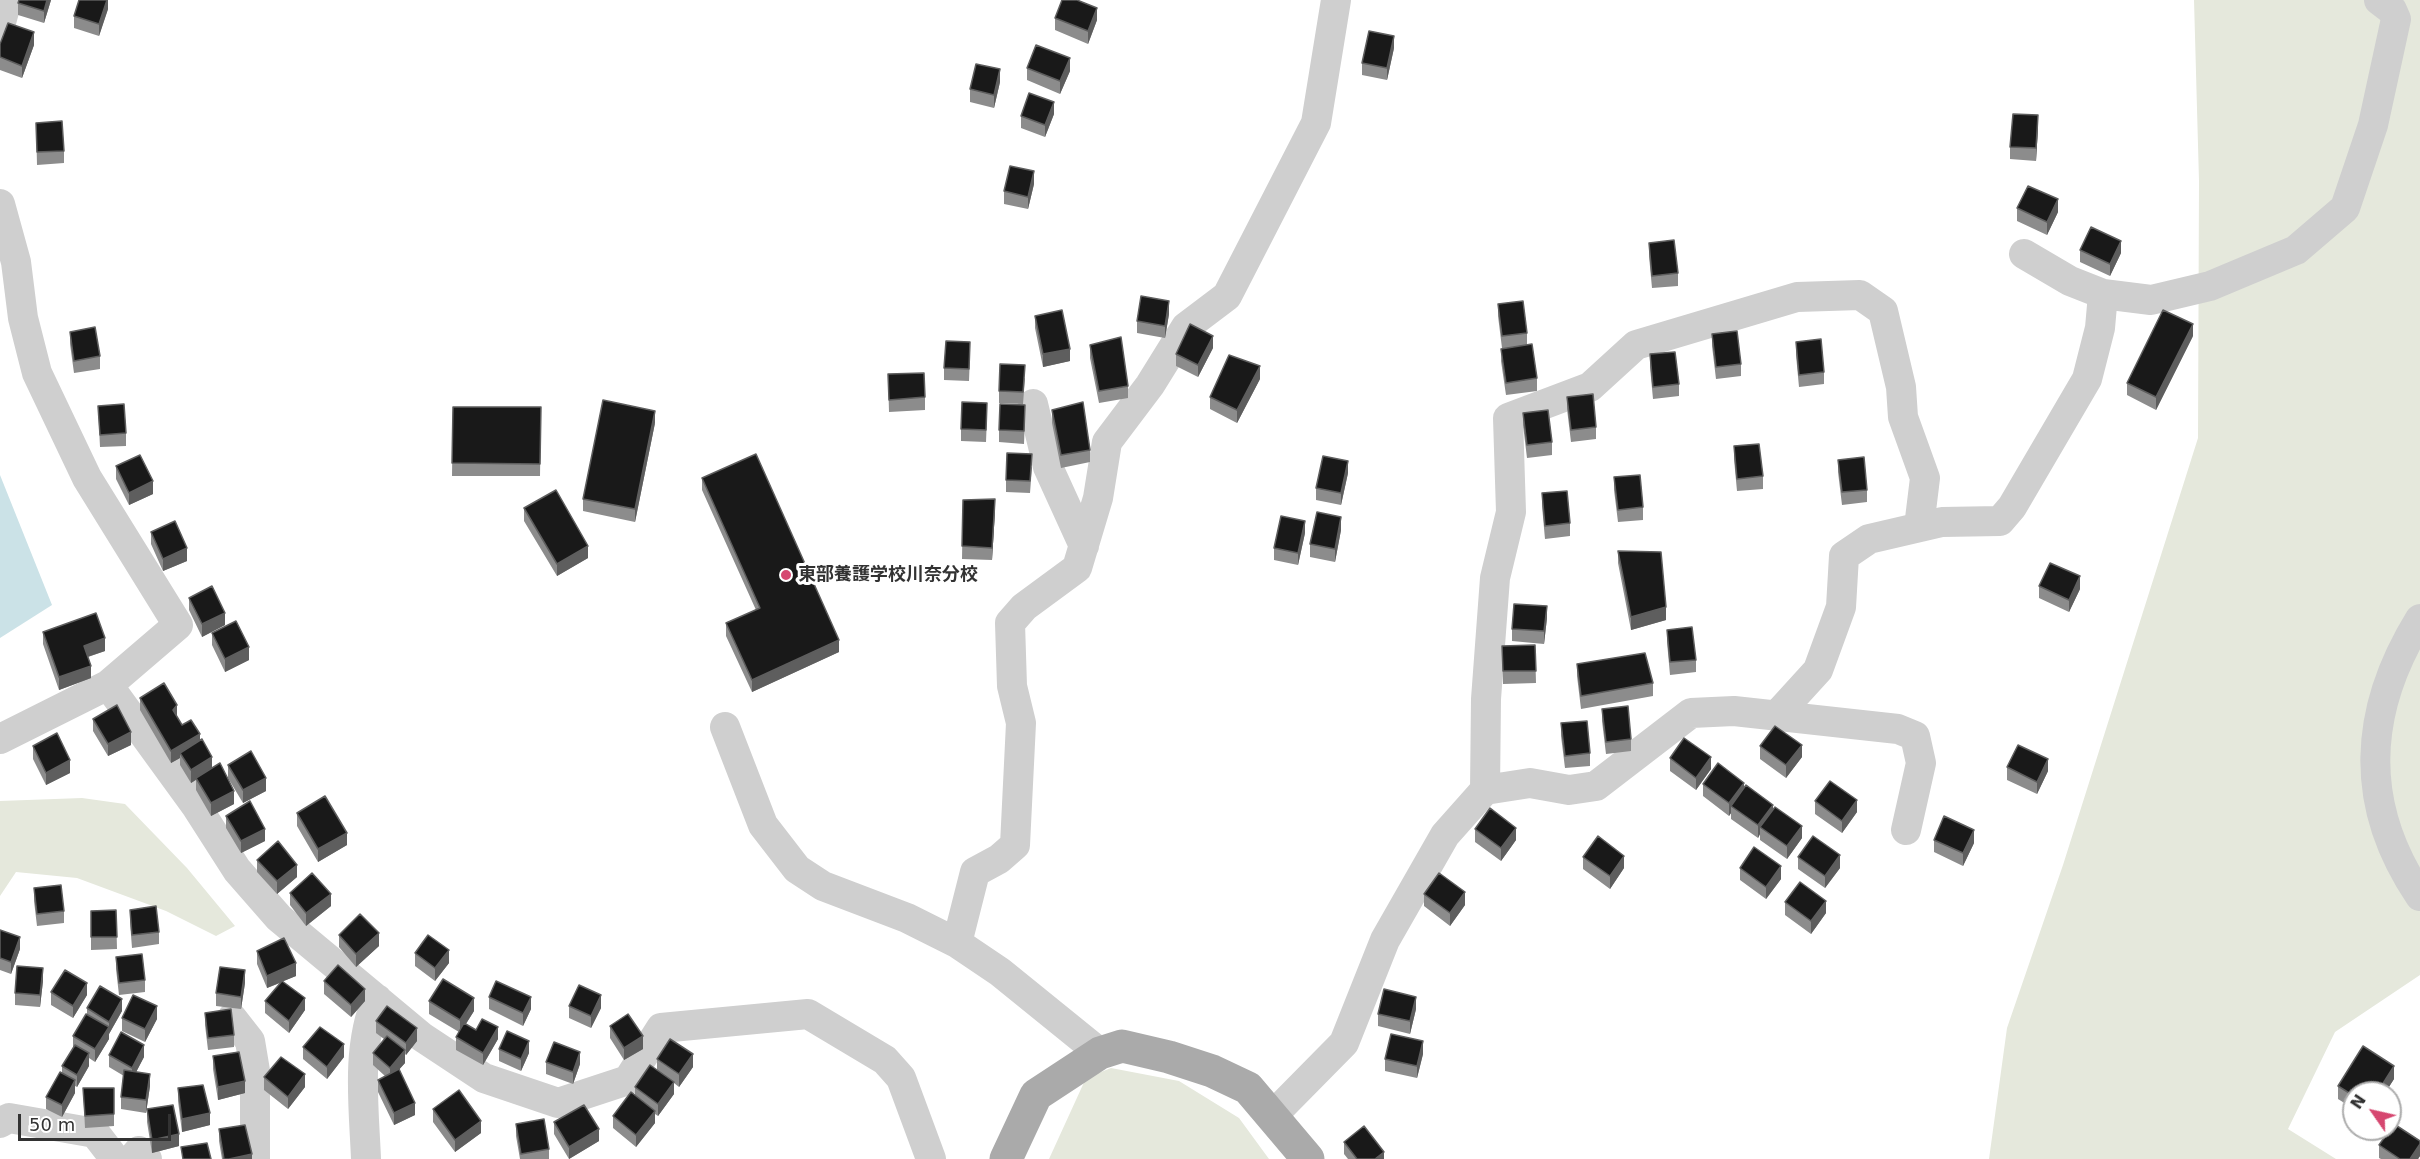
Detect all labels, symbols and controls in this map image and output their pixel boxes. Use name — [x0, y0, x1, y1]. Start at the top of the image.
place label: 東部養護学校川奈分校 — [798, 564, 978, 586]
marker: 東部養護学校川奈分校 — [779, 568, 793, 582]
north arrow — [2342, 1081, 2402, 1141]
text: N — [2347, 1091, 2370, 1113]
scale bar — [21, 1102, 174, 1140]
text: 50 m — [29, 1114, 75, 1135]

